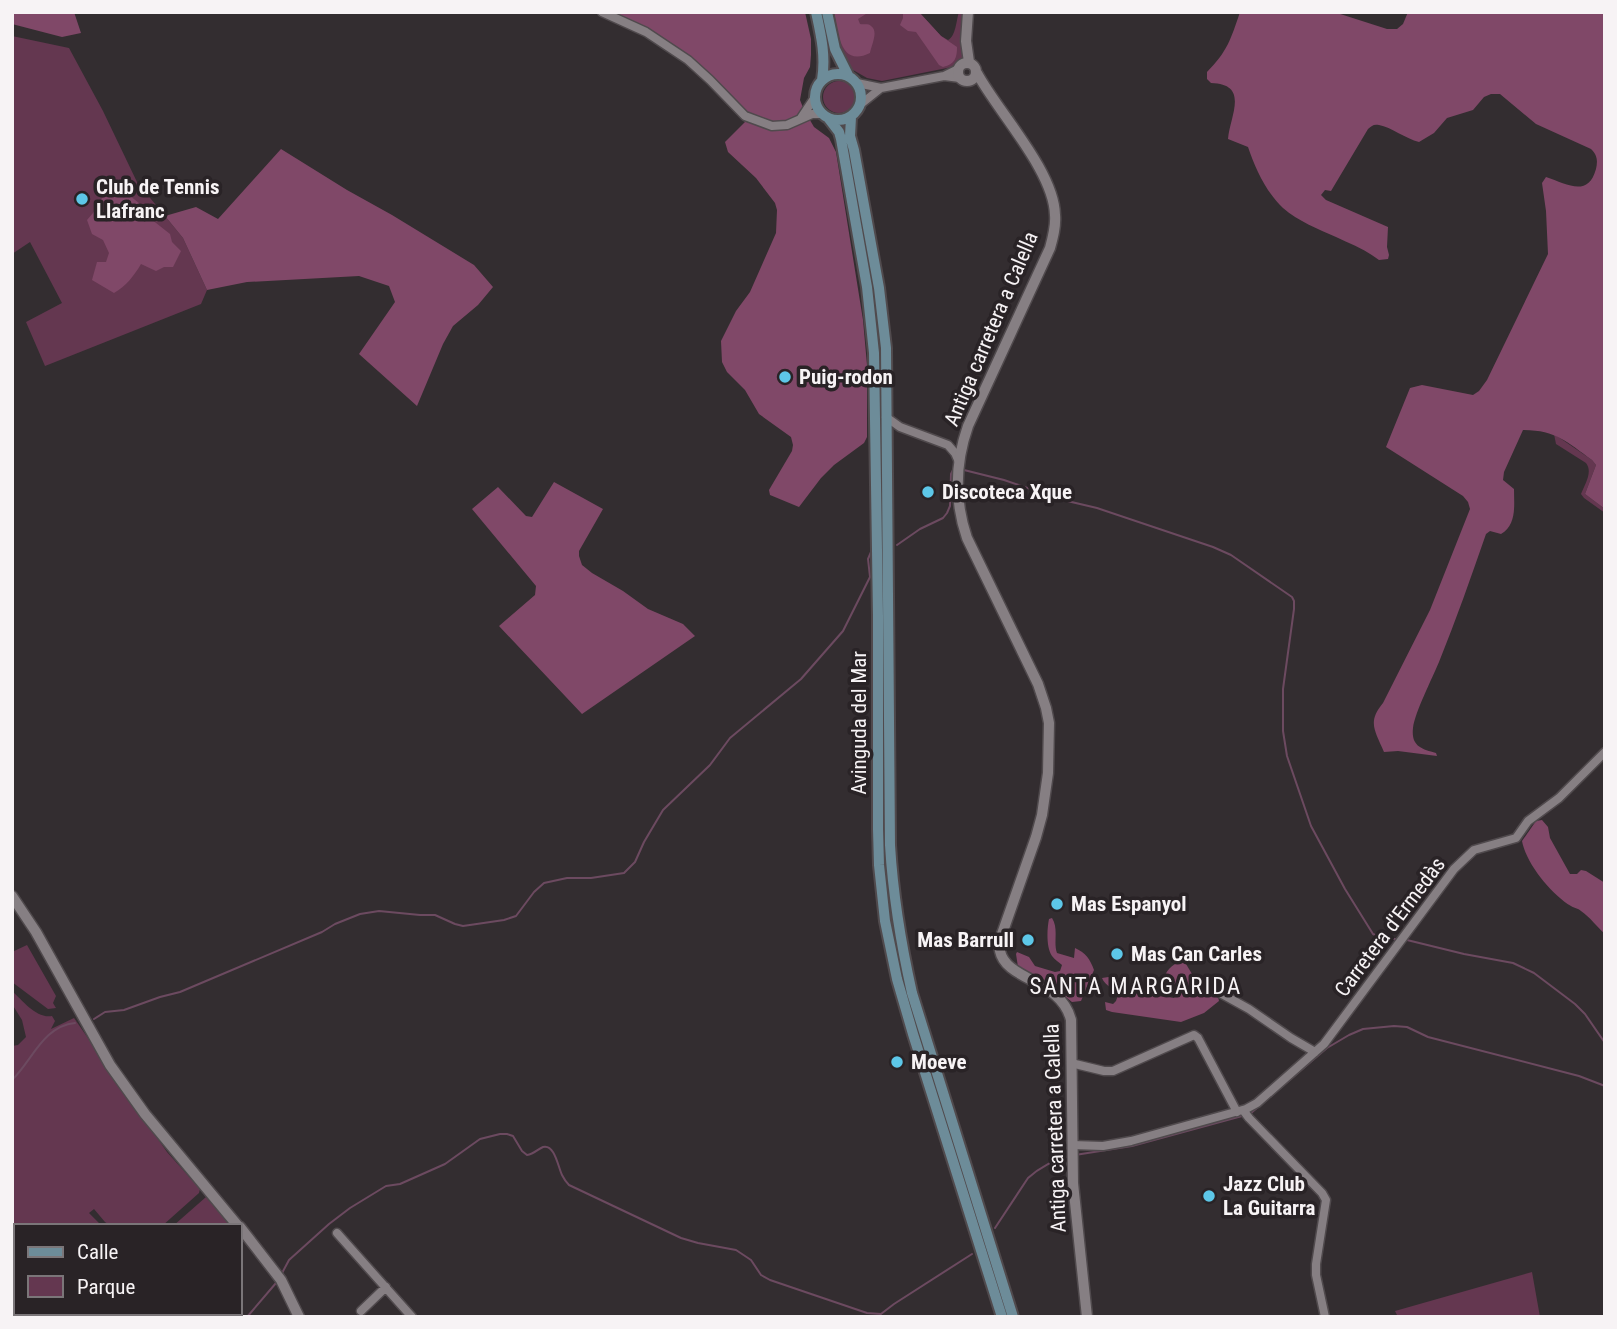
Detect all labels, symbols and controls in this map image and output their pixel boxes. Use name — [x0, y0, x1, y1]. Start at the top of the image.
place label: Club de Tennis Llafranc — [96, 175, 220, 223]
marker: Club de Tennis Llafranc — [74, 191, 90, 207]
street label: Antiga carretera a Calella — [939, 228, 1043, 430]
place label: Puig-rodon — [799, 365, 893, 389]
marker: Puig-rodon — [777, 369, 793, 385]
place label: Discoteca Xque — [942, 480, 1072, 504]
marker: Discoteca Xque — [920, 484, 936, 500]
street label: Avinguda del Mar — [847, 651, 871, 795]
street label: Carretera d'Ermedàs — [1330, 853, 1450, 1001]
place label: Mas Espanyol — [1071, 892, 1187, 916]
marker: Mas Espanyol — [1049, 896, 1065, 912]
place label: Mas Barrull — [917, 928, 1014, 952]
marker: Mas Barrull — [1020, 932, 1036, 948]
place label: Mas Can Carles — [1131, 942, 1262, 966]
marker: Mas Can Carles — [1109, 946, 1125, 962]
district label: SANTA MARGARIDA — [1030, 973, 1242, 1000]
street label: Antiga carretera a Calella — [1039, 1023, 1071, 1233]
place label: Moeve — [911, 1050, 967, 1074]
marker: Moeve — [889, 1054, 905, 1070]
place label: Jazz Club La Guitarra — [1223, 1172, 1316, 1220]
marker: Jazz Club La Guitarra — [1201, 1188, 1217, 1204]
legend — [14, 1224, 242, 1315]
text: Calle — [77, 1240, 119, 1264]
text: Parque — [77, 1275, 135, 1299]

